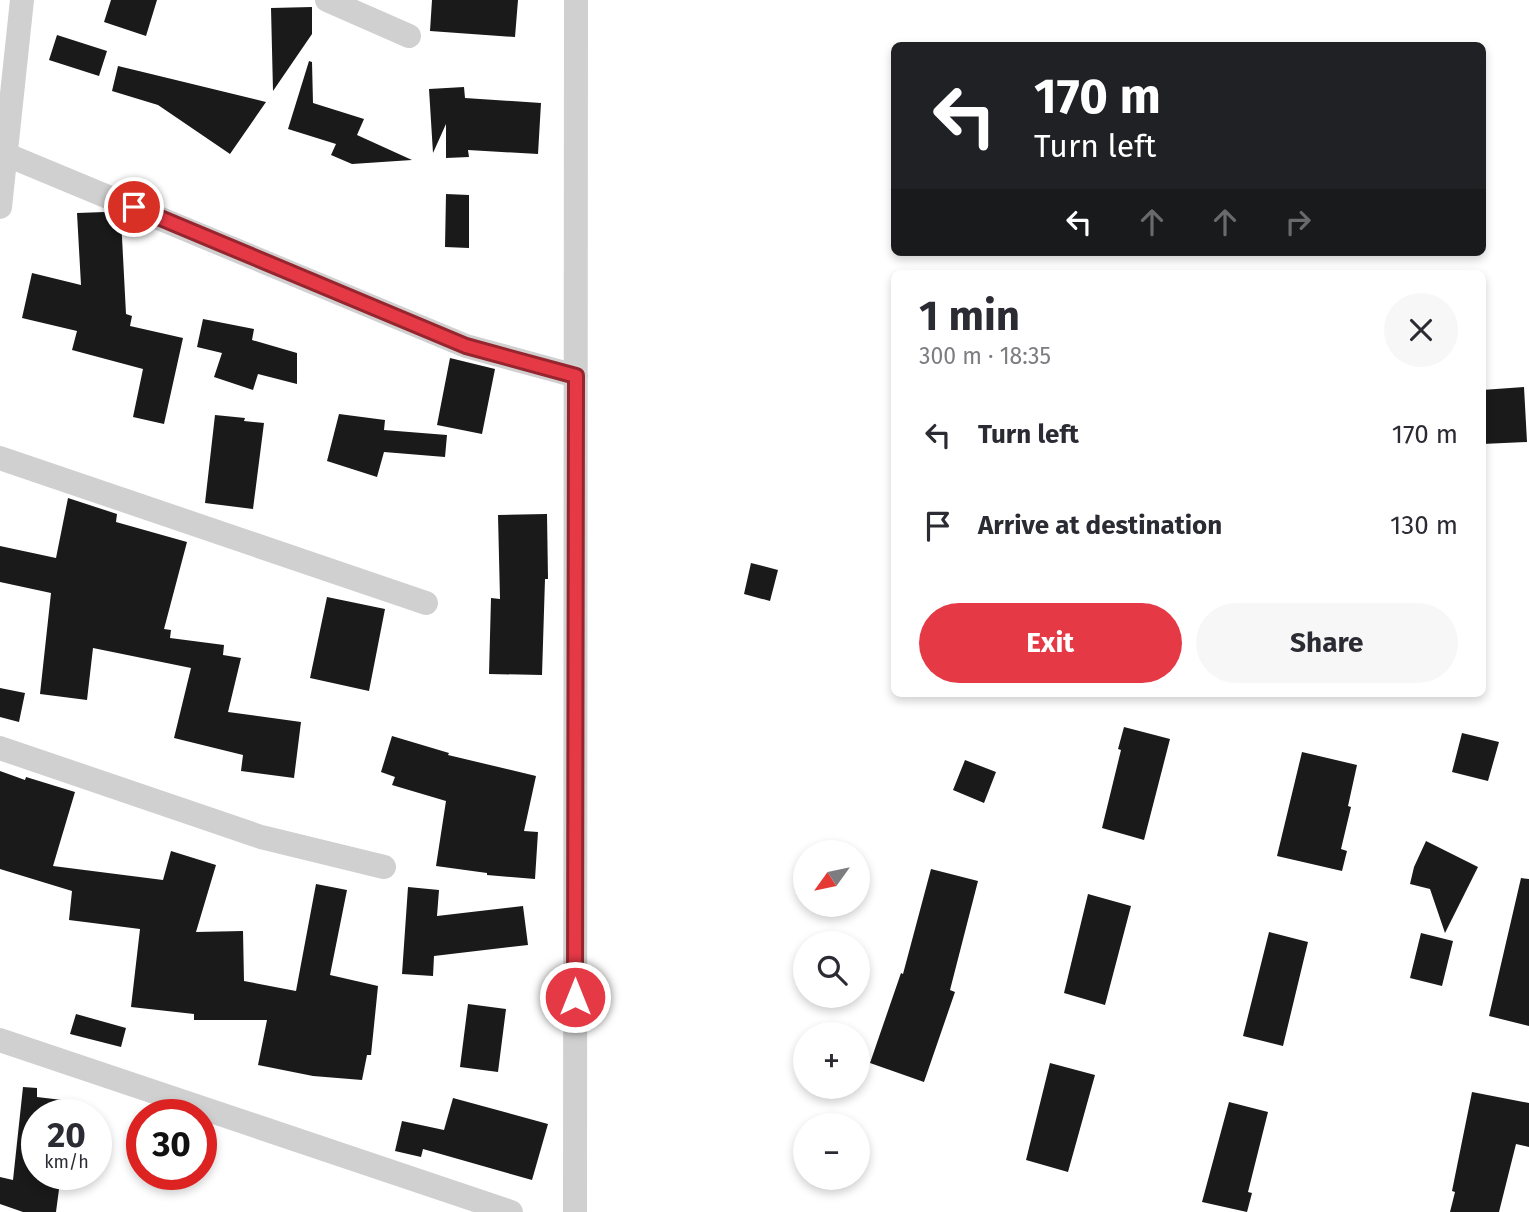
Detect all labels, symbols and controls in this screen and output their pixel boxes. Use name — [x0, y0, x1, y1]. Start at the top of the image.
text: 170 m — [1034, 67, 1161, 126]
icon: left — [919, 70, 1010, 161]
text: Turn left — [1034, 127, 1156, 165]
pin — [104, 177, 164, 237]
icon: arrive — [115, 188, 153, 226]
icon: left — [1060, 203, 1098, 241]
icon: ahead — [1133, 203, 1171, 241]
icon: ahead — [1206, 203, 1244, 241]
icon: right — [1279, 203, 1317, 241]
text: 1 min — [919, 291, 1020, 341]
button: close — [1384, 293, 1458, 367]
text: 300 m · 18:35 — [919, 342, 1051, 370]
icon: left — [919, 416, 957, 454]
text: Turn left — [978, 419, 1079, 450]
text: 170 m — [1392, 419, 1458, 450]
icon: arrive — [919, 507, 957, 545]
text: Arrive at destination — [978, 510, 1222, 541]
text: 130 m — [1390, 510, 1458, 541]
button: Exit — [919, 603, 1182, 683]
button: Share — [1196, 603, 1458, 683]
north arrow — [793, 840, 870, 917]
map controls — [793, 840, 870, 1190]
button: search — [793, 931, 870, 1008]
position arrow — [538, 960, 612, 1034]
button: + — [793, 1022, 870, 1099]
speed limit sign: 30 — [126, 1099, 217, 1190]
button: − — [793, 1113, 870, 1190]
text: 20 — [47, 1114, 86, 1156]
text: km/h — [44, 1151, 89, 1173]

